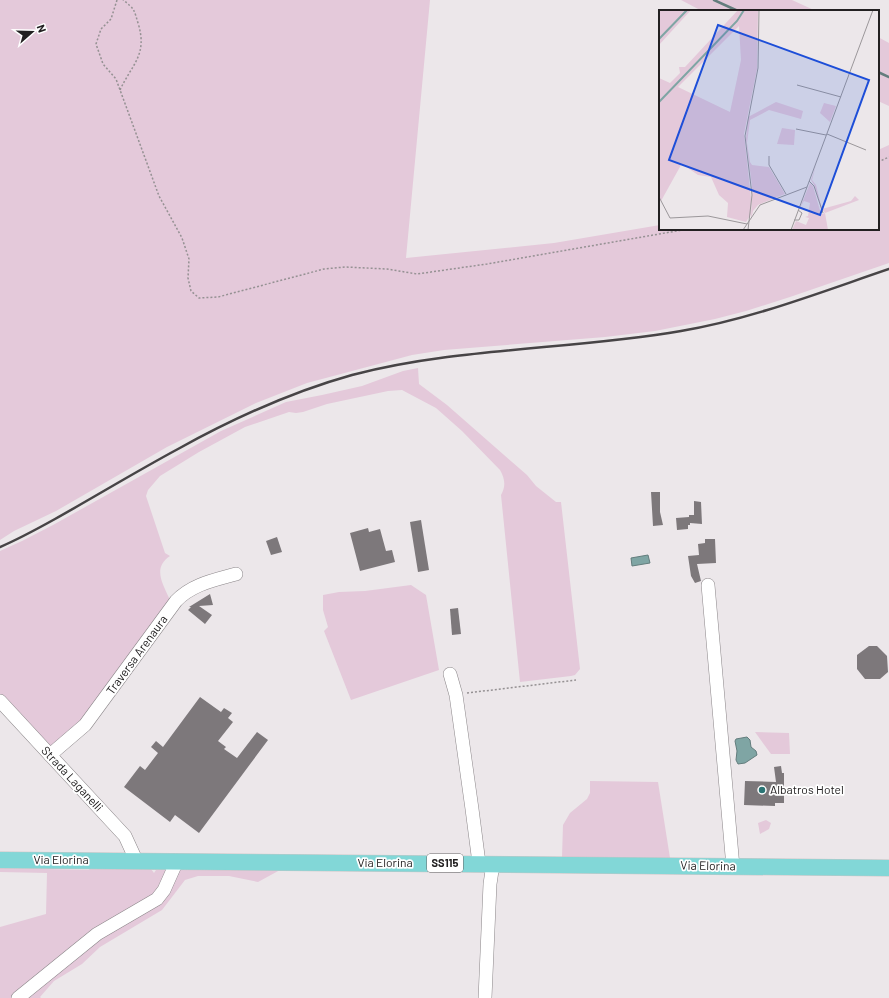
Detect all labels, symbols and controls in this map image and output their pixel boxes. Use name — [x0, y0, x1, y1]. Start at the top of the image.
inset map — [659, 10, 879, 230]
north arrow — [12, 12, 52, 52]
text: N — [35, 23, 49, 34]
street label: Traversa Arenaura — [103, 612, 170, 697]
street label: Strada Laganelli — [39, 743, 106, 814]
place label: Albatros Hotel — [770, 782, 844, 796]
marker: Albatros Hotel — [757, 785, 767, 795]
street label: Via Elorina — [33, 852, 89, 866]
road number: SS115 — [427, 854, 463, 872]
street label: Via Elorina — [357, 855, 413, 869]
street label: Via Elorina — [680, 858, 736, 872]

